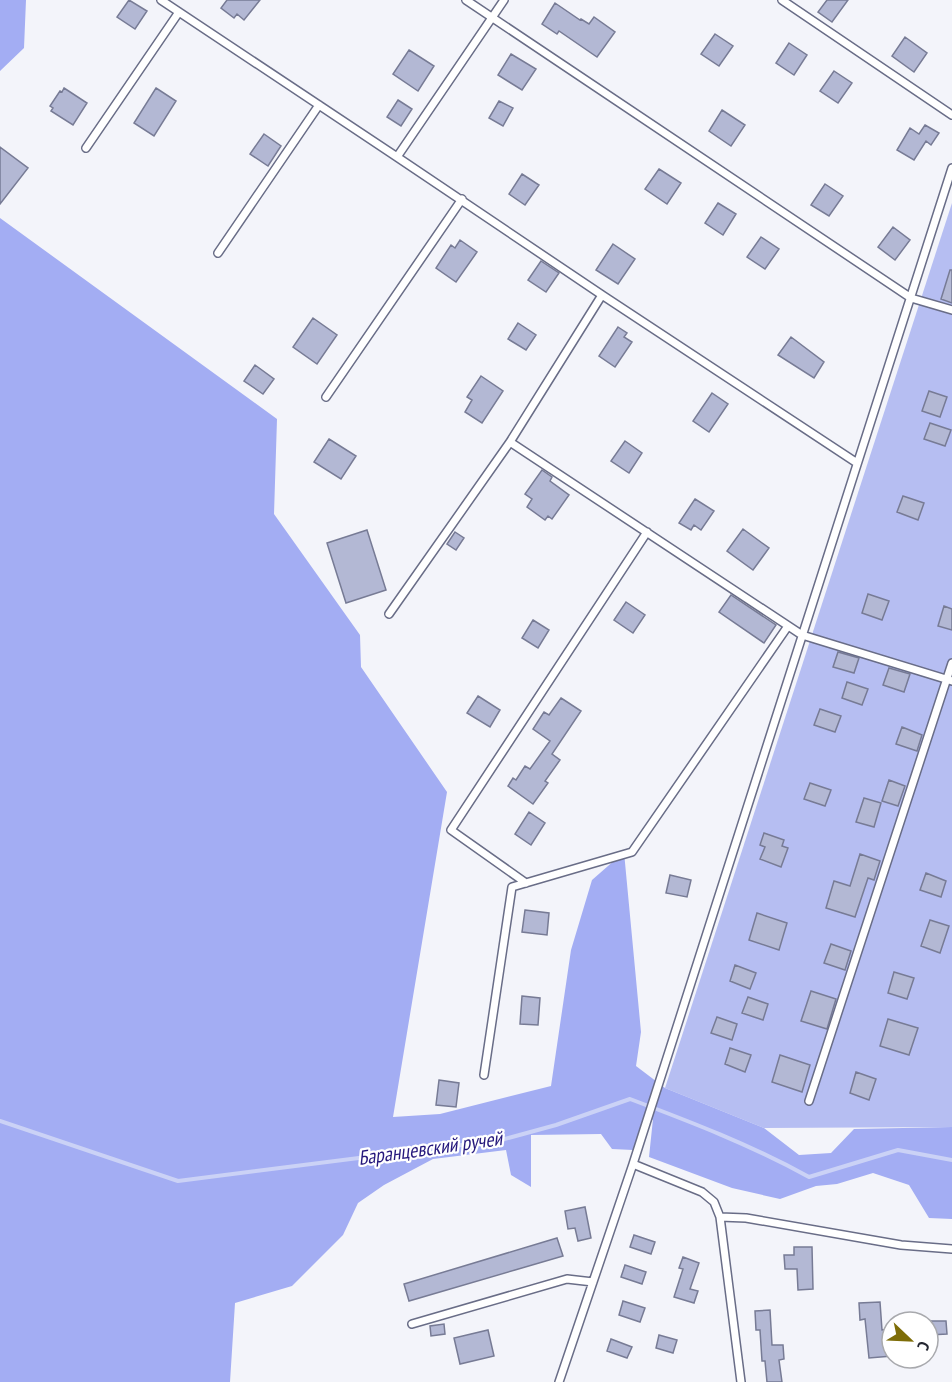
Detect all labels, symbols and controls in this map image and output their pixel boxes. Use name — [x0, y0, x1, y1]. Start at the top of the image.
water label: Баранцевский ручей — [356, 1125, 506, 1171]
north arrow — [880, 1310, 940, 1370]
text: С — [913, 1339, 934, 1354]

